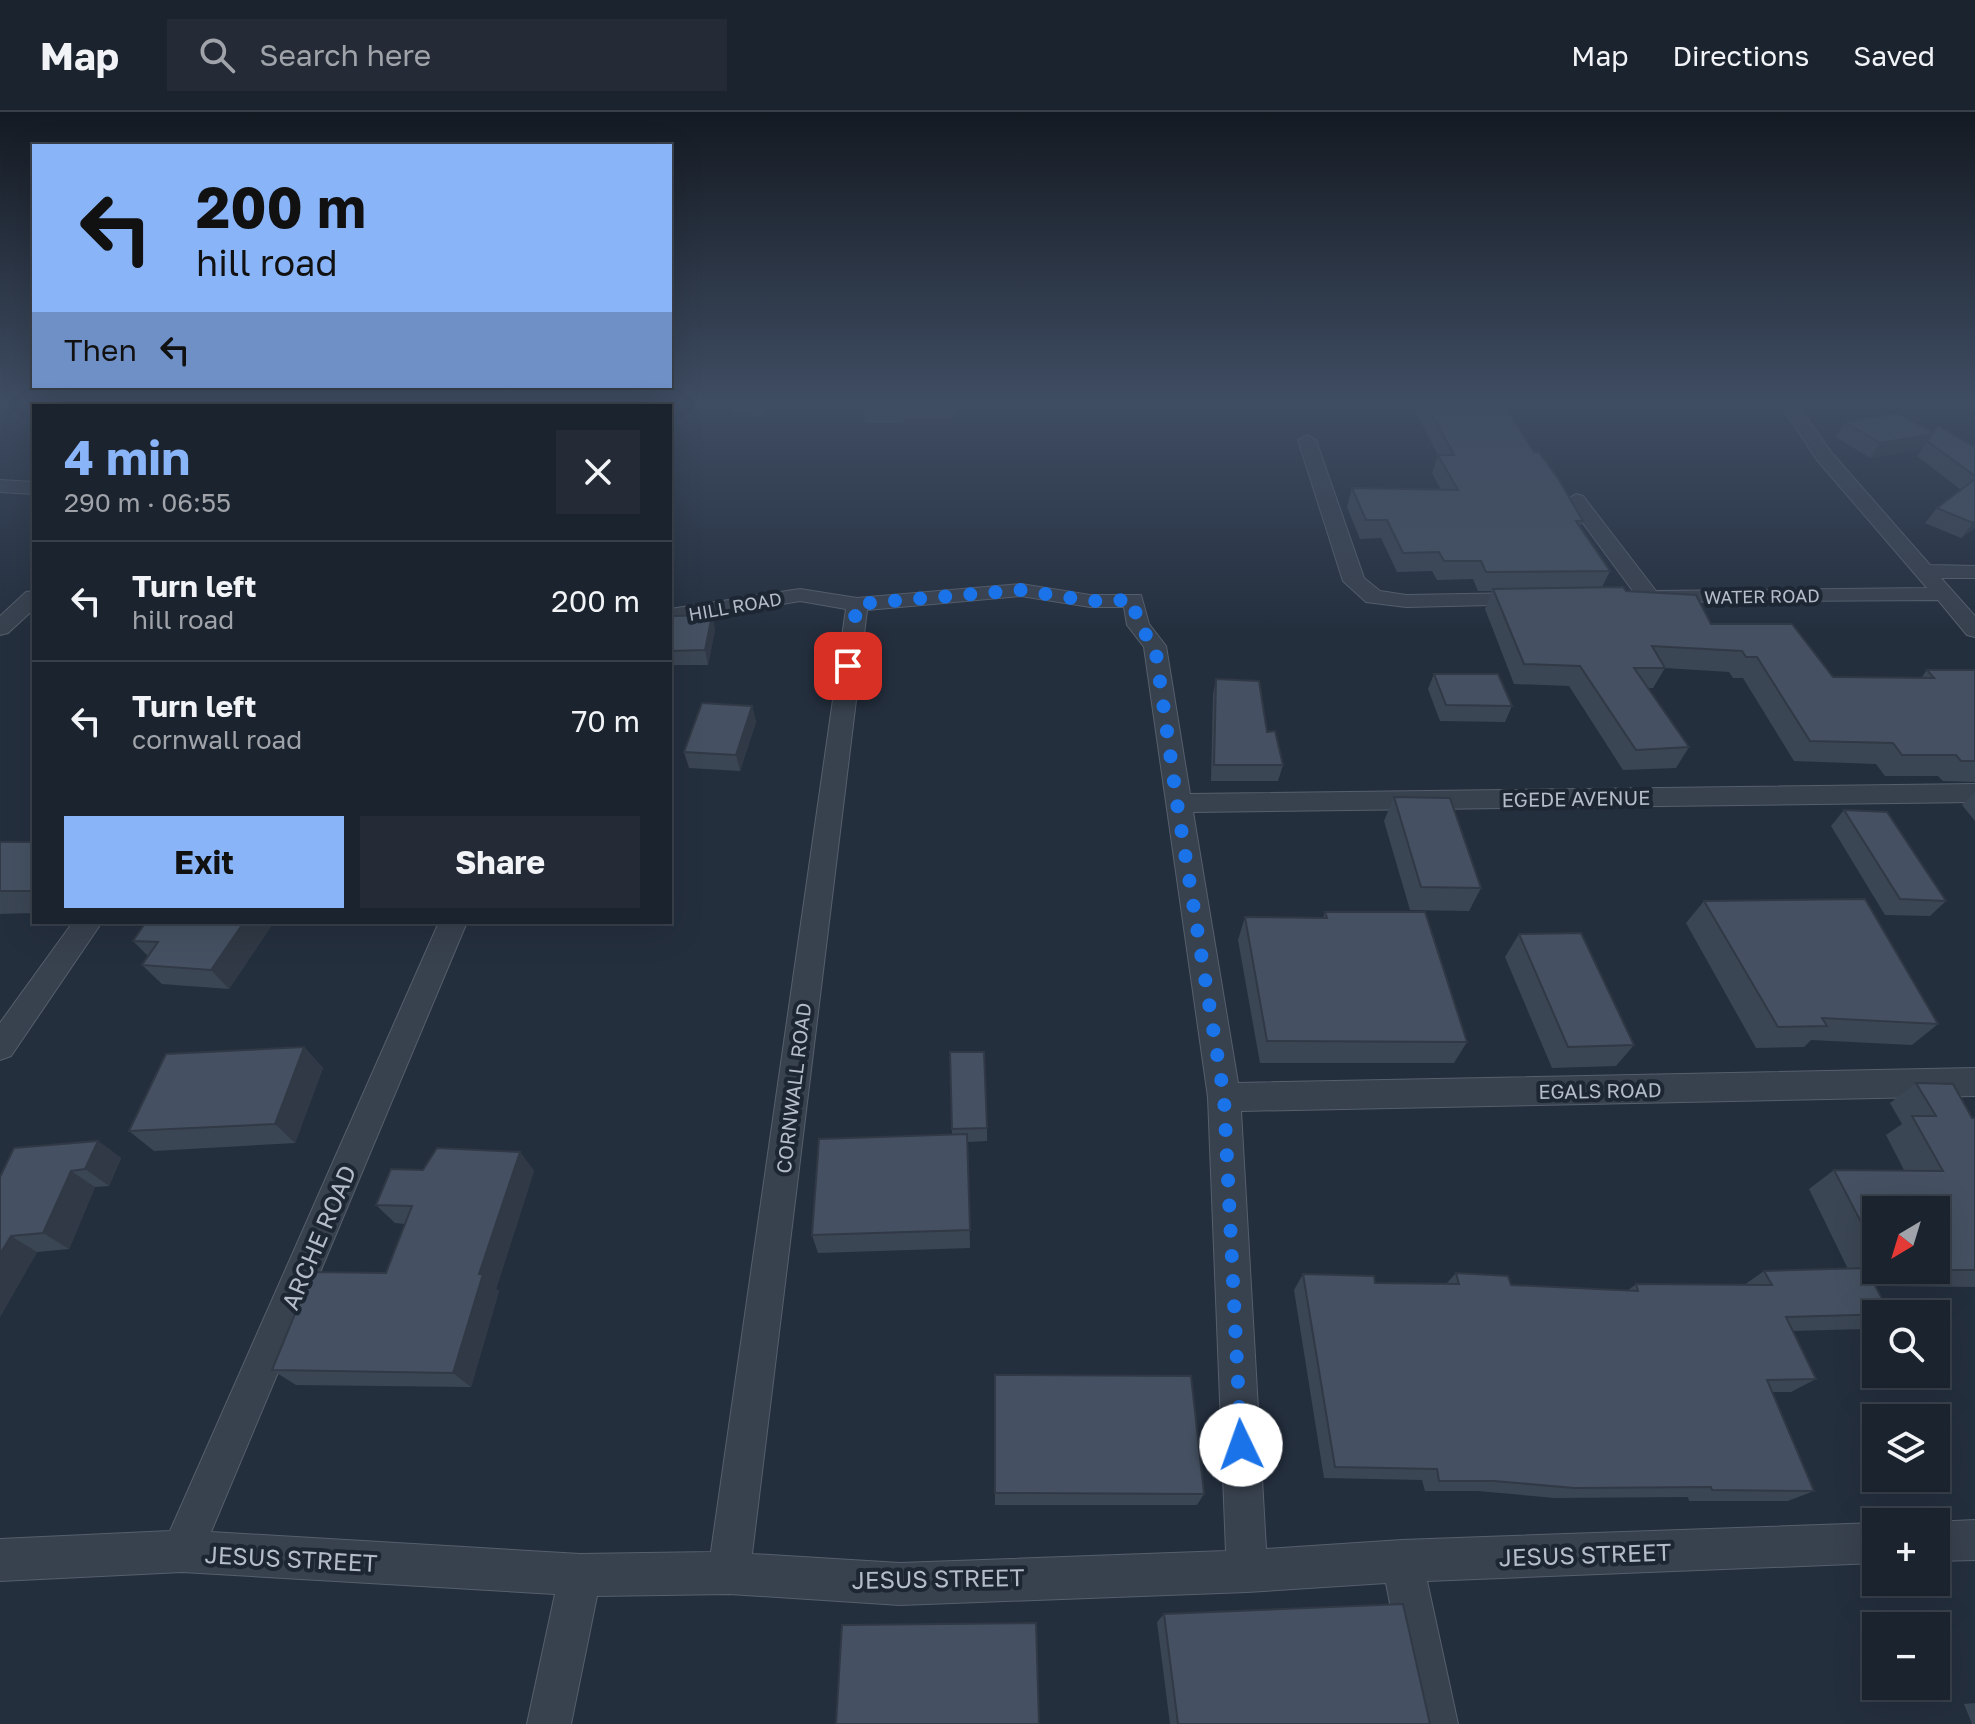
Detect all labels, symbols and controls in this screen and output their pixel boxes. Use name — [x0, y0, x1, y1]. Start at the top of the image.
search box — [167, 19, 727, 91]
text: Map — [40, 33, 119, 78]
icon: search — [195, 33, 239, 77]
text: Search here — [259, 37, 431, 73]
text: Map — [1571, 39, 1628, 72]
text: Directions — [1672, 39, 1809, 72]
text: Saved — [1853, 39, 1935, 72]
text: 200 m — [196, 173, 366, 240]
icon: left — [64, 176, 168, 280]
text: hill road — [196, 241, 338, 284]
icon: left — [153, 328, 197, 372]
text: Then — [64, 332, 137, 368]
text: 4 min — [64, 428, 190, 486]
button: close — [556, 430, 640, 514]
text: 290 m · 06:55 — [64, 487, 231, 518]
text: Turn left — [132, 568, 257, 604]
icon: left — [64, 579, 108, 623]
text: 200 m — [551, 583, 640, 619]
street label: WATER ROAD — [1704, 584, 1820, 608]
street label: HILL ROAD — [687, 587, 783, 625]
text: hill road — [132, 604, 234, 635]
pin — [814, 632, 882, 700]
icon: arrive — [826, 644, 870, 688]
text: Turn left — [132, 688, 257, 724]
icon: left — [64, 699, 108, 743]
text: 70 m — [571, 703, 640, 739]
text: cornwall road — [132, 724, 302, 755]
street label: EGEDE AVENUE — [1501, 785, 1651, 811]
button: Exit — [64, 816, 344, 908]
button: Share — [360, 816, 640, 908]
street label: CORNWALL ROAD — [771, 1001, 815, 1175]
street label: EGALS ROAD — [1538, 1077, 1662, 1103]
street label: ARCHE ROAD — [275, 1160, 361, 1314]
north arrow — [1862, 1196, 1950, 1284]
map controls — [1862, 1196, 1950, 1700]
button: search — [1862, 1300, 1950, 1388]
position arrow — [1199, 1403, 1283, 1487]
button: layers — [1862, 1404, 1950, 1492]
button: + — [1862, 1508, 1950, 1596]
street label: JESUS STREET — [1498, 1536, 1672, 1572]
street label: JESUS STREET — [204, 1539, 378, 1577]
street label: JESUS STREET — [851, 1562, 1025, 1594]
button: − — [1862, 1612, 1950, 1700]

